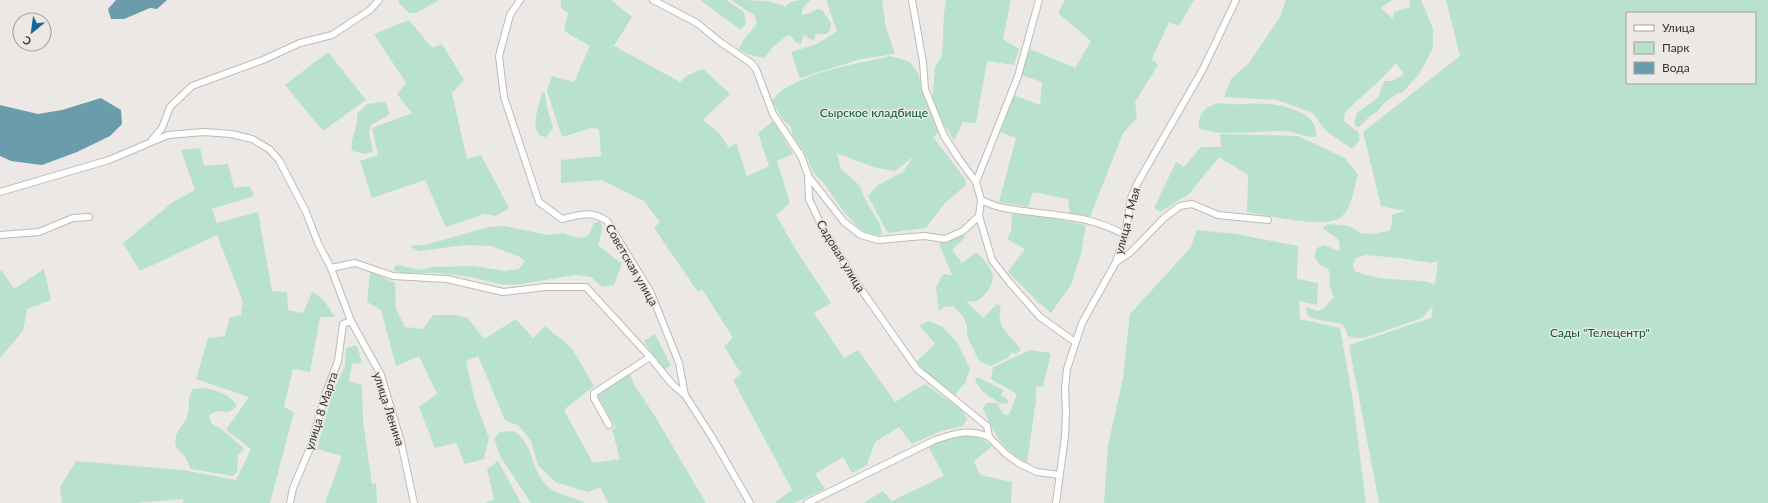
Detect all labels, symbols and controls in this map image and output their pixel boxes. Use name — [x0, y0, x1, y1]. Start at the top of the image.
north arrow — [12, 12, 52, 52]
legend — [1626, 12, 1756, 84]
text: Улица — [1662, 20, 1695, 35]
text: С — [20, 33, 33, 49]
text: Парк — [1662, 40, 1690, 55]
text: Вода — [1662, 60, 1690, 75]
park label: Сырское кладбище — [820, 105, 928, 120]
street label: улица 1 Мая — [1111, 186, 1143, 256]
street label: Садовая улица — [814, 217, 869, 295]
street label: Советская улица — [602, 221, 662, 309]
park label: Сады "Телецентр" — [1550, 325, 1650, 340]
street label: улица 8 Марта — [301, 370, 341, 452]
street label: улица Ленина — [370, 370, 408, 448]

